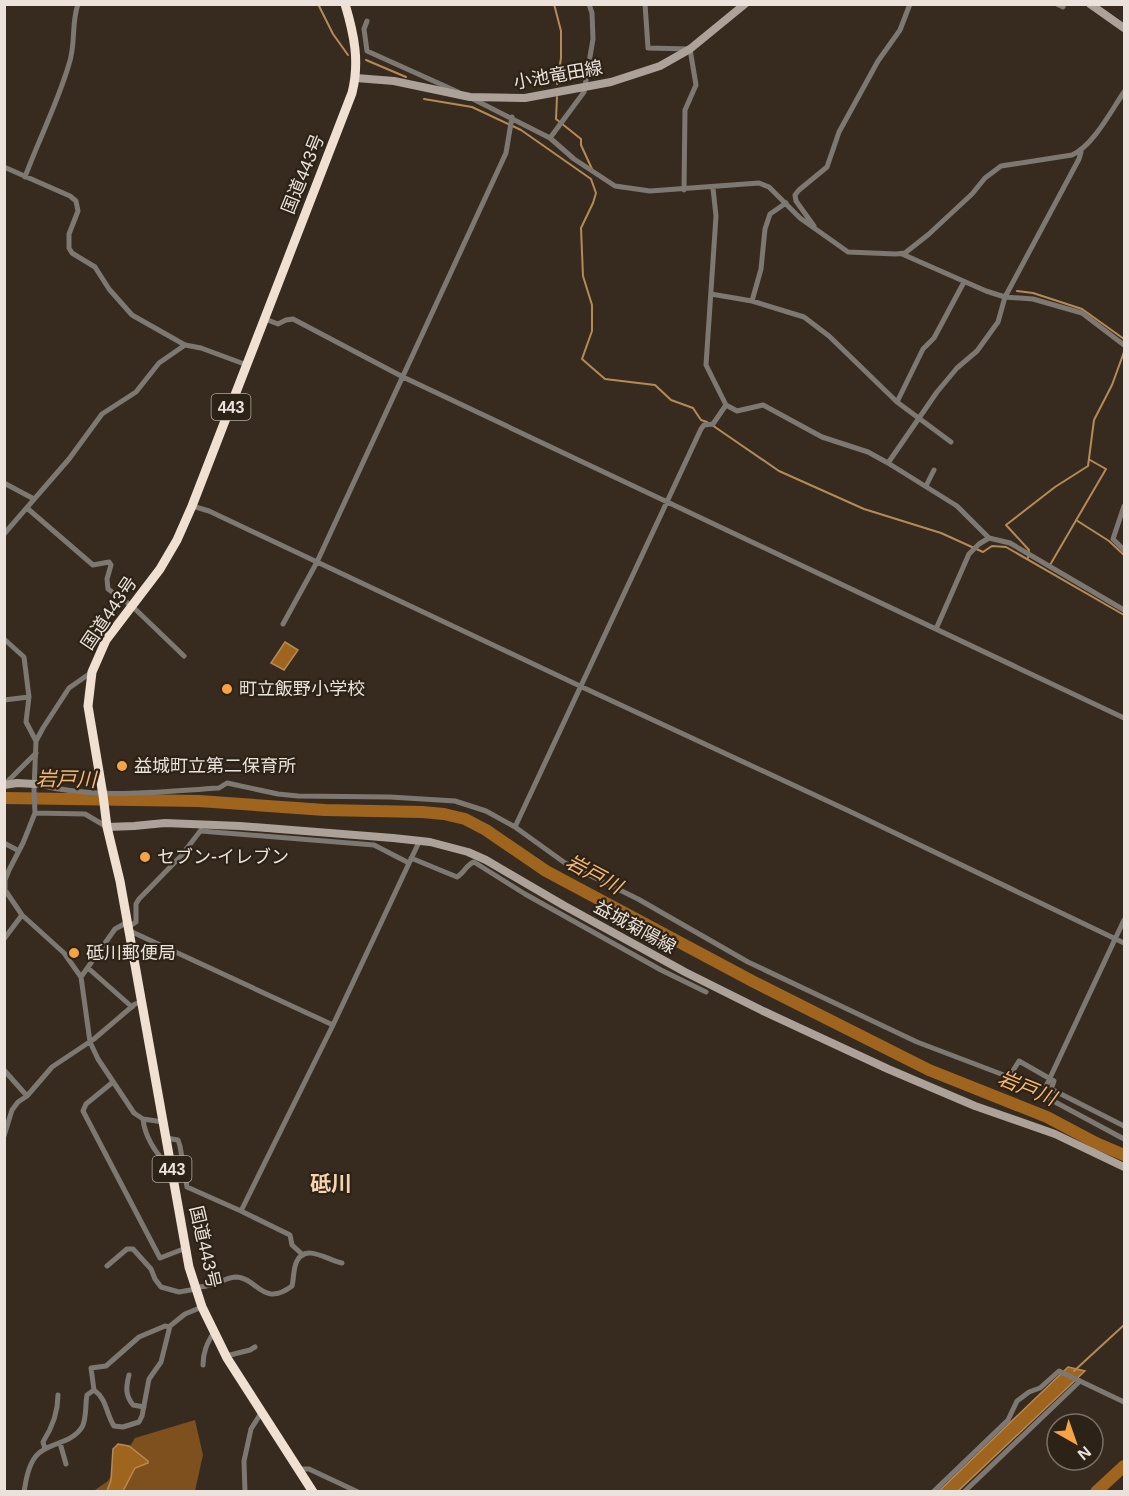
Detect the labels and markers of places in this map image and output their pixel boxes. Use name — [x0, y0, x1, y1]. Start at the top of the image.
place label: 町立飯野小学校 — [239, 679, 365, 699]
marker: 町立飯野小学校 — [220, 682, 234, 696]
place label: 益城町立第二保育所 — [134, 756, 296, 776]
marker: 益城町立第二保育所 — [115, 759, 129, 773]
place label: セブン-イレブン — [157, 847, 289, 867]
marker: セブン-イレブン — [138, 850, 152, 864]
place label: 砥川郵便局 — [86, 943, 176, 963]
marker: 砥川郵便局 — [67, 946, 81, 960]

